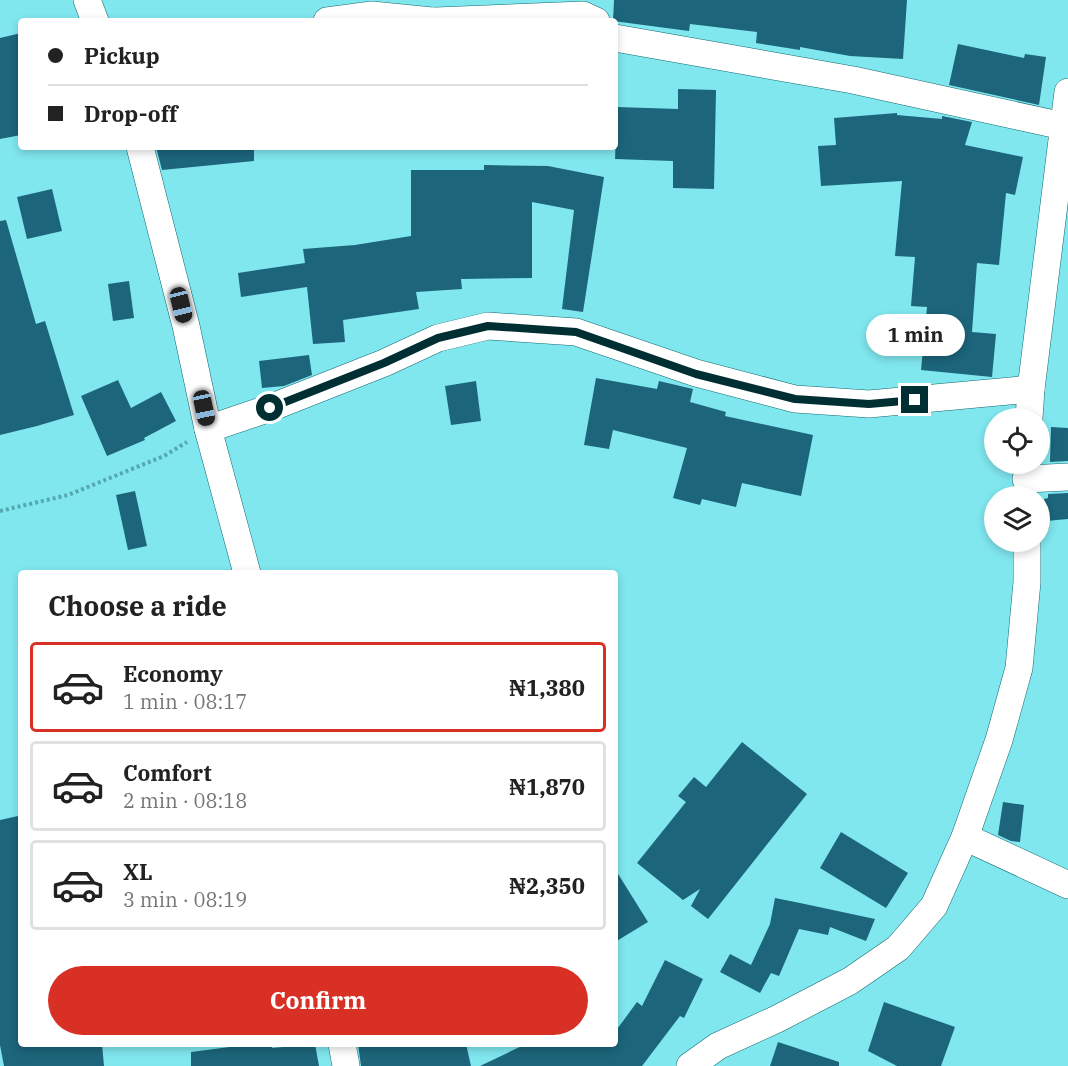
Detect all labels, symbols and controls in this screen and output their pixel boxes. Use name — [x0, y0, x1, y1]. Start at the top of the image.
text: Pickup — [84, 41, 160, 70]
text: Drop-off — [84, 99, 178, 128]
car — [168, 285, 194, 325]
callout: 1 min — [866, 313, 964, 355]
text: 1 min — [888, 321, 944, 348]
route end — [901, 386, 928, 413]
car — [191, 389, 217, 427]
route start — [256, 394, 283, 421]
map controls — [984, 408, 1050, 552]
button: locate — [984, 408, 1050, 474]
button: layers — [984, 486, 1050, 552]
text: Choose a ride — [48, 588, 227, 623]
text: Economy — [123, 659, 223, 688]
icon: car — [51, 660, 105, 714]
text: ₦1,380 — [509, 673, 585, 702]
text: 1 min · 08:17 — [123, 688, 247, 715]
text: Comfort — [123, 758, 212, 787]
icon: car — [51, 759, 105, 813]
text: ₦1,870 — [509, 772, 585, 801]
text: 2 min · 08:18 — [123, 787, 247, 814]
text: XL — [123, 857, 153, 886]
icon: car — [51, 858, 105, 912]
text: ₦2,350 — [509, 871, 585, 900]
text: 3 min · 08:19 — [123, 886, 247, 913]
button: Confirm — [48, 966, 588, 1035]

